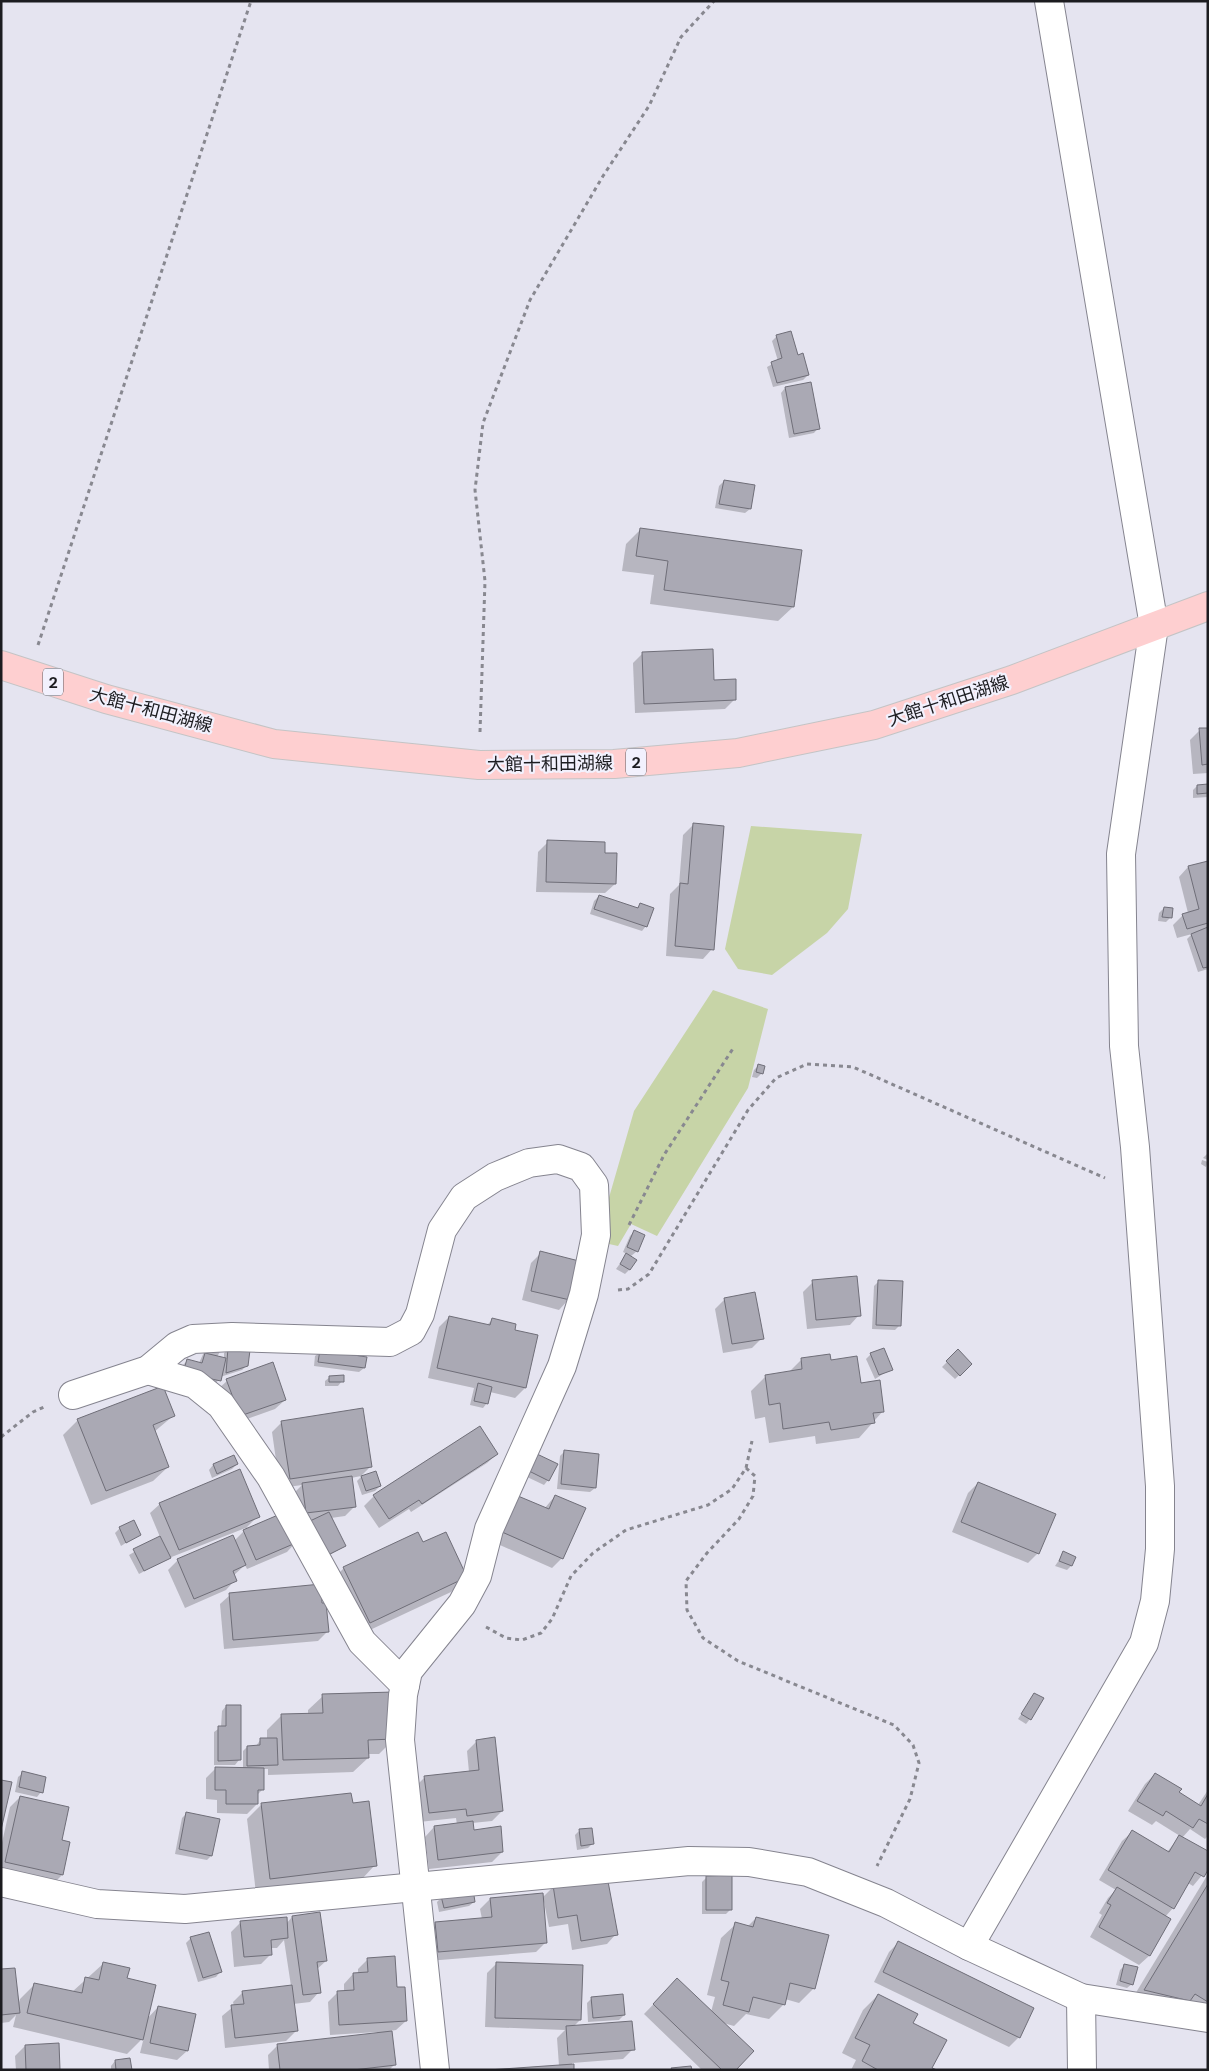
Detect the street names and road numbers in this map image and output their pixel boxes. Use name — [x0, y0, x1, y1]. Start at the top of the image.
road number: 2 — [43, 669, 63, 696]
street label: 大館十和田湖線 — [884, 670, 1012, 732]
street label: 大館十和田湖線 — [87, 682, 215, 738]
road number: 2 — [626, 749, 646, 776]
street label: 大館十和田湖線 — [487, 751, 613, 777]

